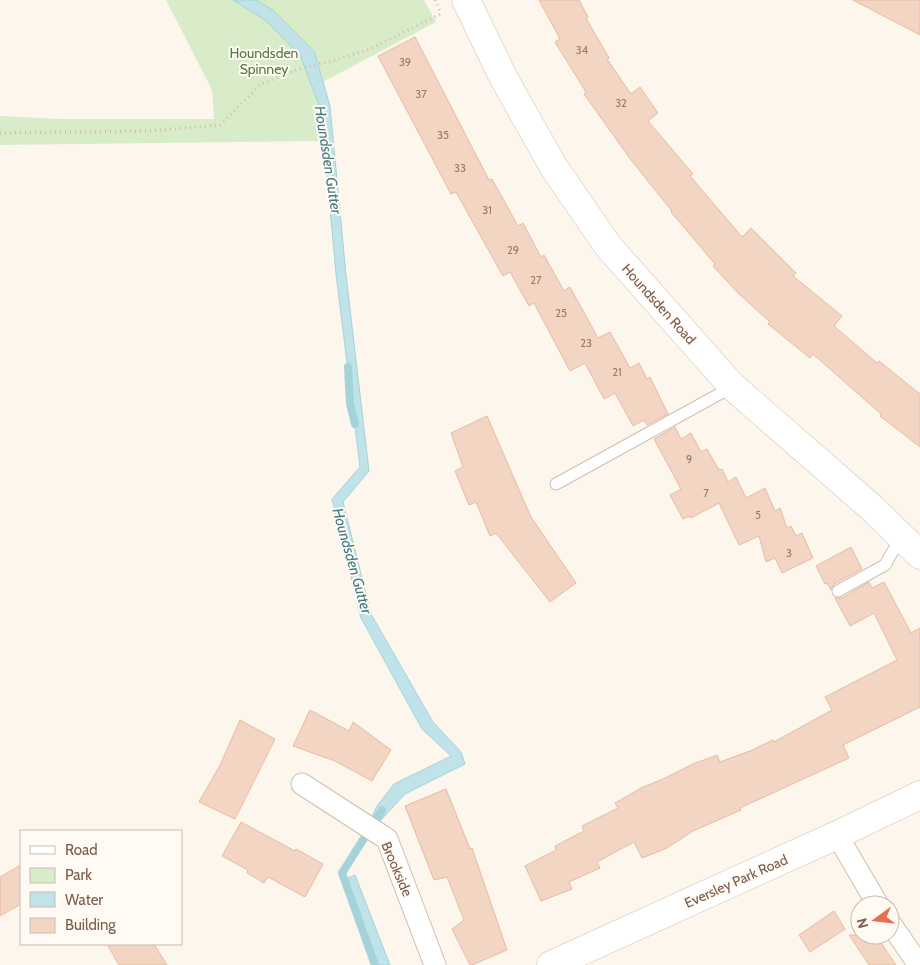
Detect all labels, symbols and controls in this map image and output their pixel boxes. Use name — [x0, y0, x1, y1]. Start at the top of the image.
house number: 34 — [576, 43, 589, 57]
park label: Houndsden Spinney — [230, 44, 299, 78]
house number: 39 — [399, 55, 411, 69]
house number: 37 — [415, 87, 427, 101]
house number: 32 — [615, 96, 627, 110]
water label: Houndsden Gutter — [311, 105, 346, 217]
house number: 35 — [437, 128, 449, 142]
house number: 33 — [454, 161, 466, 175]
house number: 31 — [482, 203, 492, 217]
house number: 29 — [507, 243, 519, 257]
street label: Houndsden Road — [618, 260, 700, 348]
house number: 27 — [530, 273, 542, 287]
house number: 25 — [555, 306, 567, 320]
house number: 23 — [580, 336, 592, 350]
house number: 21 — [612, 365, 622, 379]
house number: 9 — [686, 452, 692, 466]
house number: 7 — [703, 486, 709, 500]
water label: Houndsden Gutter — [328, 506, 376, 617]
house number: 5 — [755, 508, 761, 522]
house number: 3 — [786, 546, 792, 560]
legend — [20, 830, 182, 945]
street label: Brookside — [377, 839, 417, 899]
text: Road — [65, 841, 98, 859]
street label: Eversley Park Road — [682, 850, 790, 912]
text: Park — [65, 866, 92, 884]
text: Water — [65, 891, 103, 909]
north arrow — [850, 895, 900, 945]
text: Building — [65, 916, 116, 934]
text: N — [852, 916, 872, 930]

